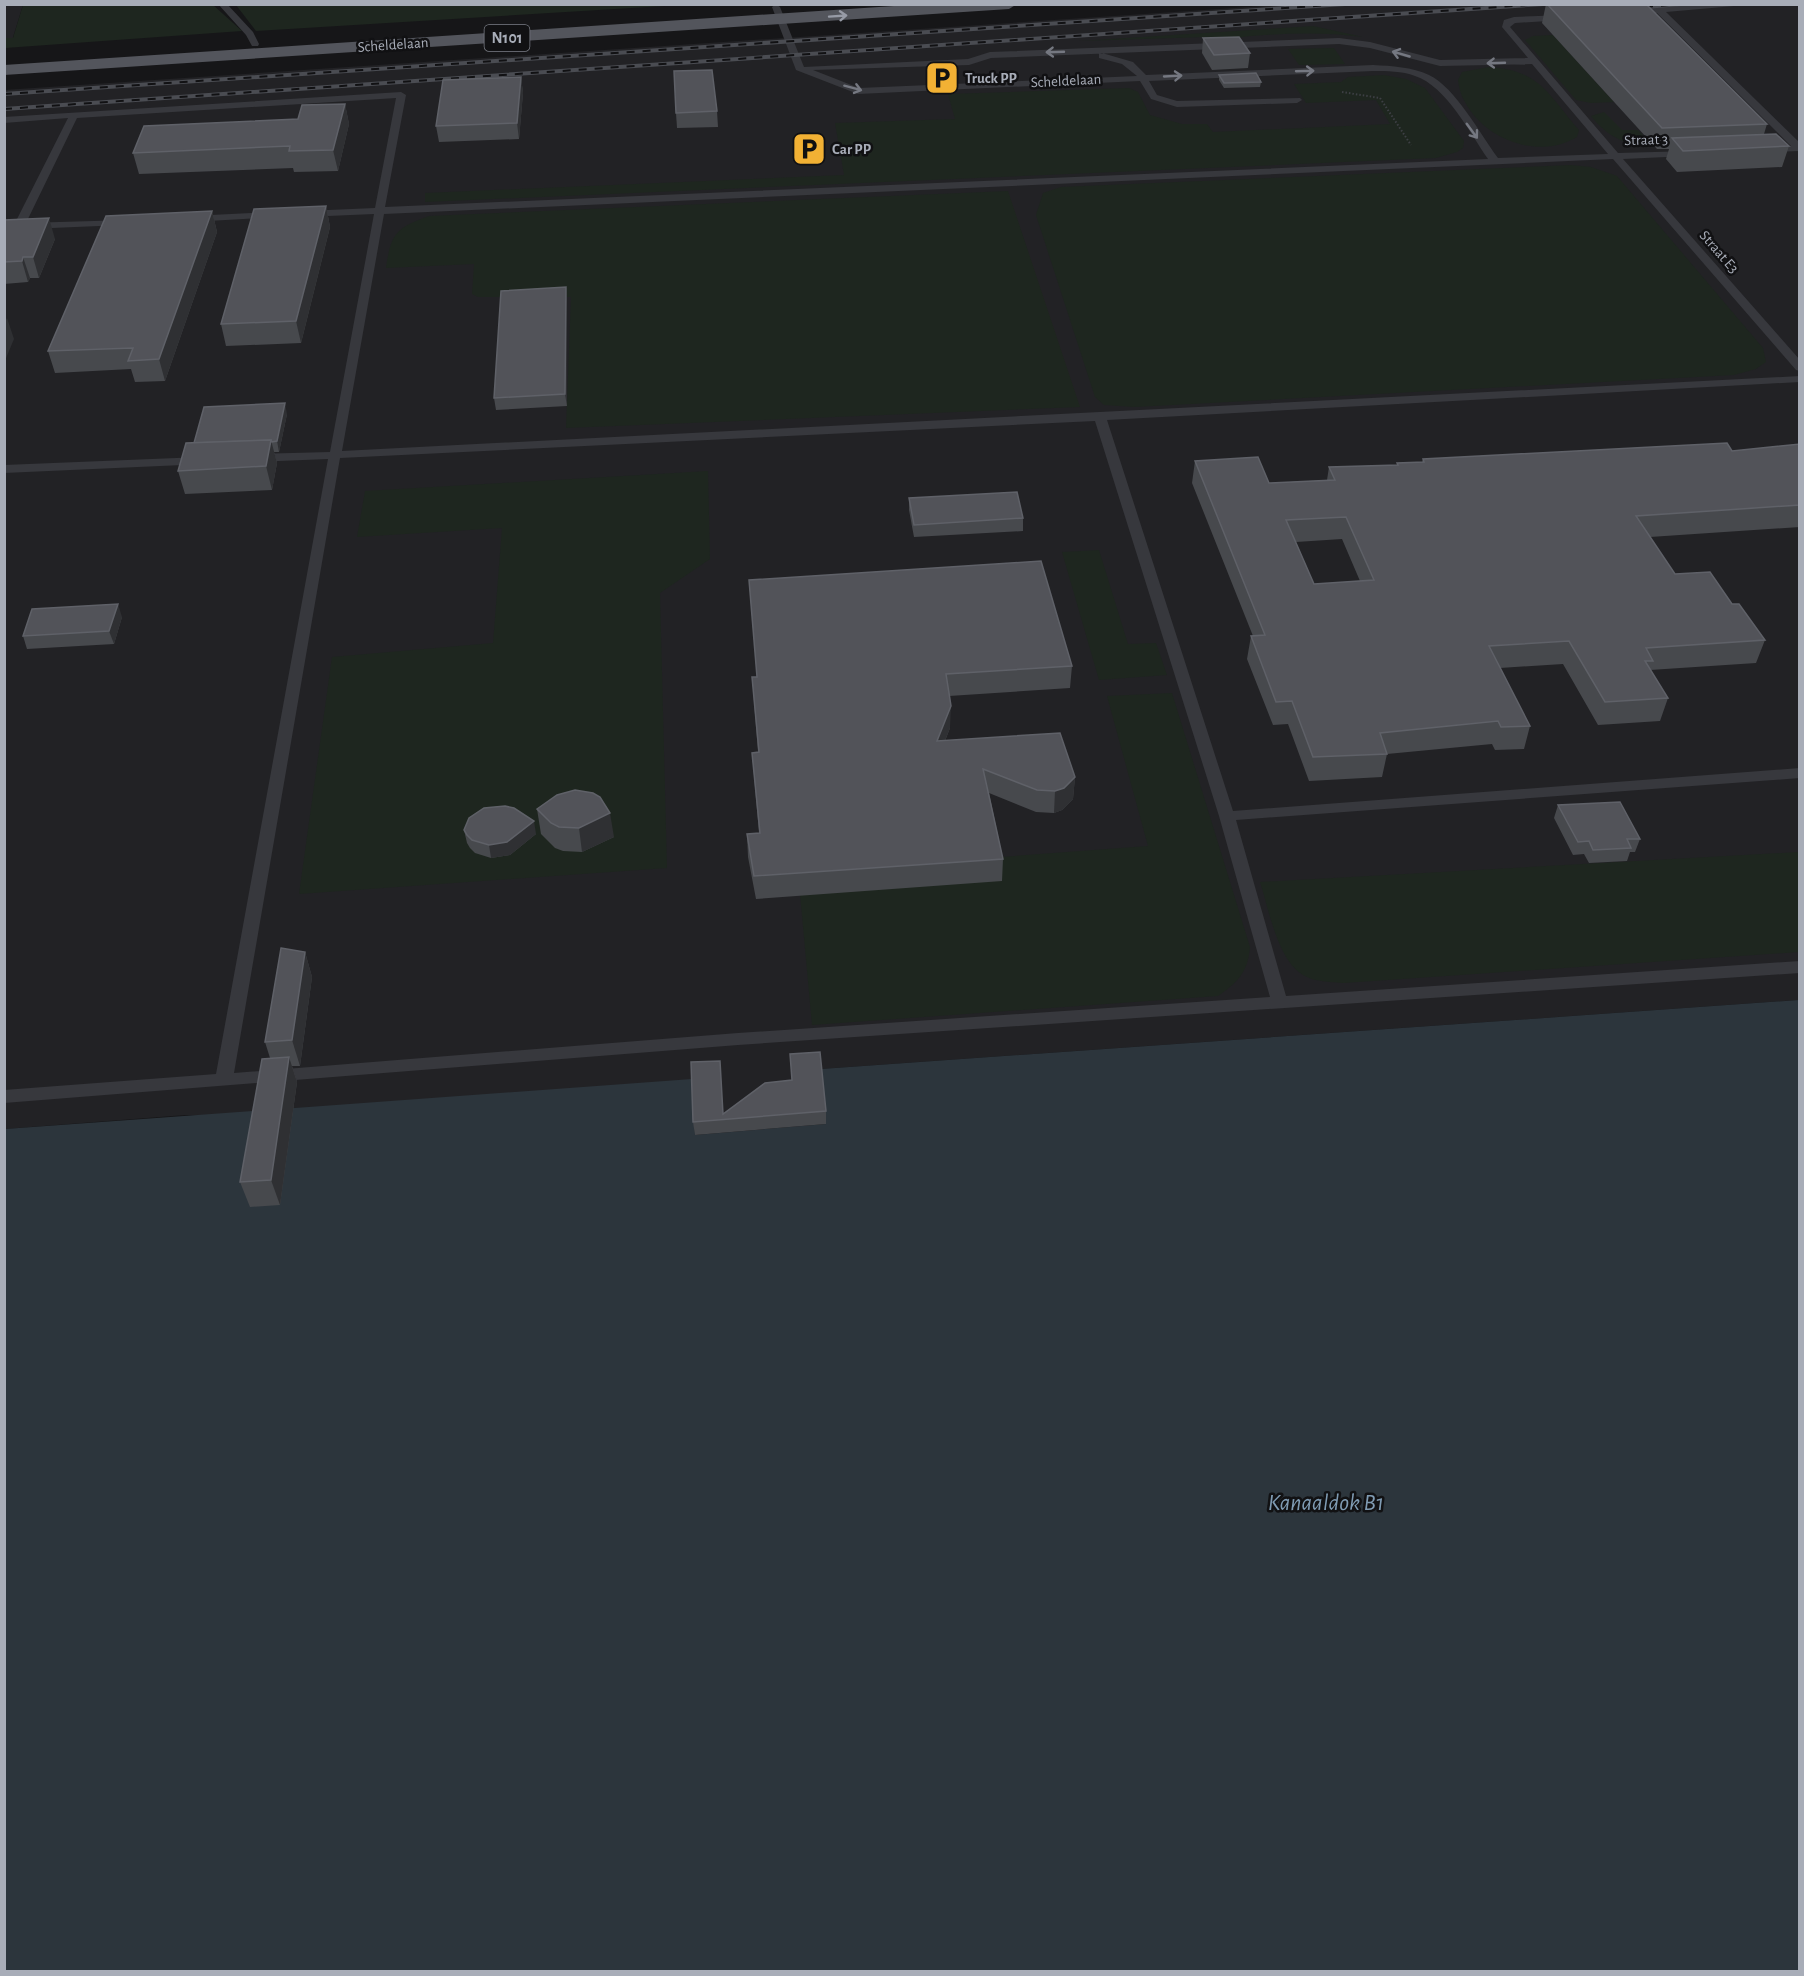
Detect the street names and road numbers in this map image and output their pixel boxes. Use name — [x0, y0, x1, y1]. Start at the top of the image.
road number: N101 — [484, 25, 530, 51]
street label: Scheldelaan — [357, 35, 429, 55]
street label: Scheldelaan — [1030, 72, 1102, 90]
street label: Straat 3 — [1624, 132, 1668, 148]
street label: Straat E3 — [1697, 228, 1741, 276]

